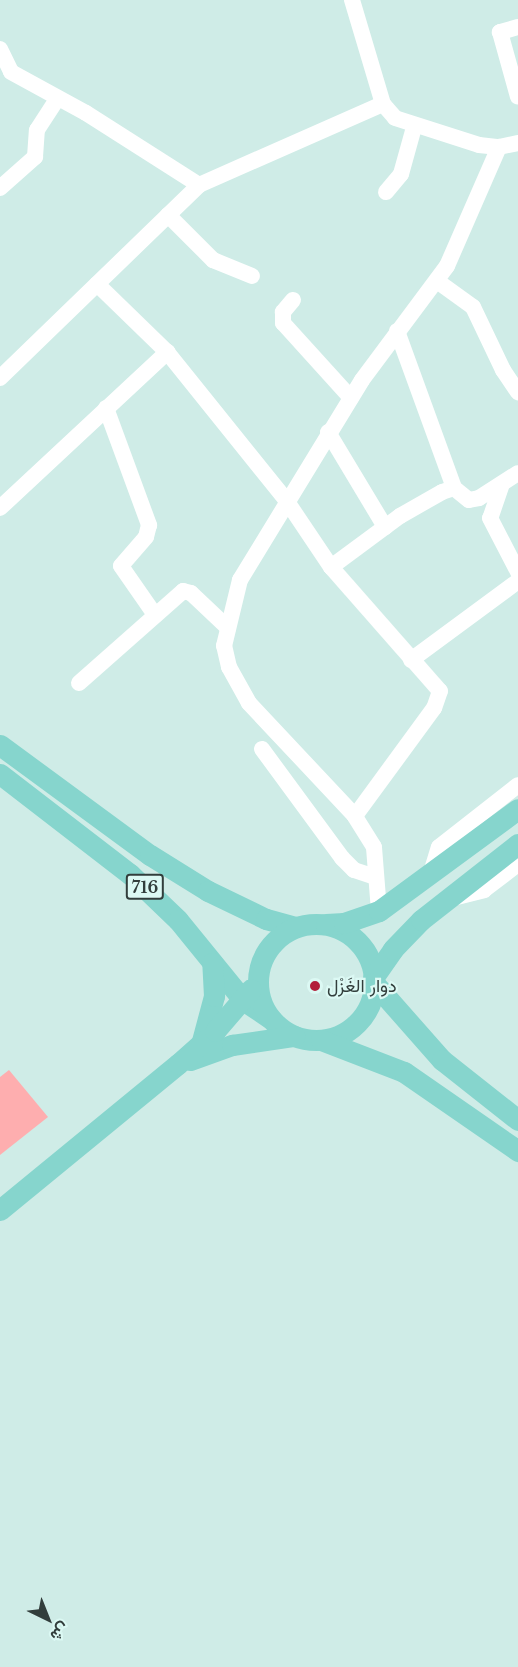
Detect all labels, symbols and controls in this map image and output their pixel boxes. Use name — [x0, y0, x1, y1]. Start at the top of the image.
road number: 716 — [126, 874, 164, 900]
place label: دوار الغَزْل — [327, 975, 397, 997]
marker: دوار الغَزْل — [308, 979, 322, 993]
north arrow — [18, 1589, 78, 1649]
text: ش — [46, 1618, 74, 1646]

